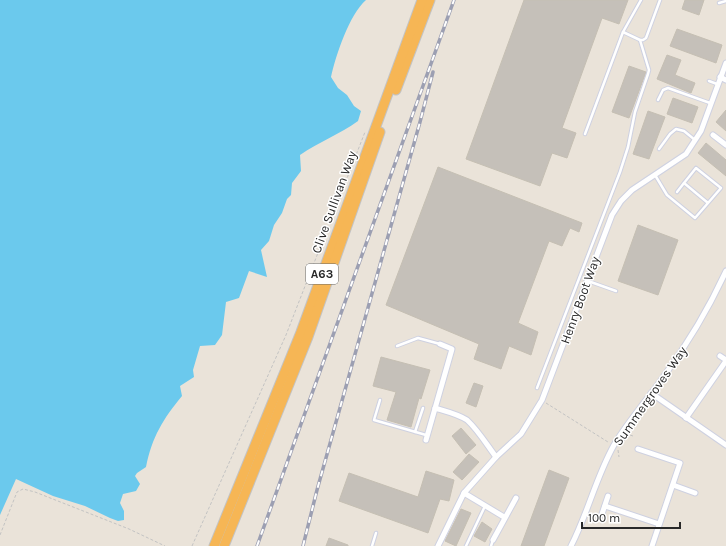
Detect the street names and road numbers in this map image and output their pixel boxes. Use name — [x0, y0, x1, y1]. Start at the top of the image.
street label: Clive Sullivan Way — [309, 149, 359, 255]
street label: Henry Boot Way — [557, 254, 603, 346]
road number: A63 — [306, 264, 338, 284]
street label: Summergroves Way — [610, 343, 690, 449]

